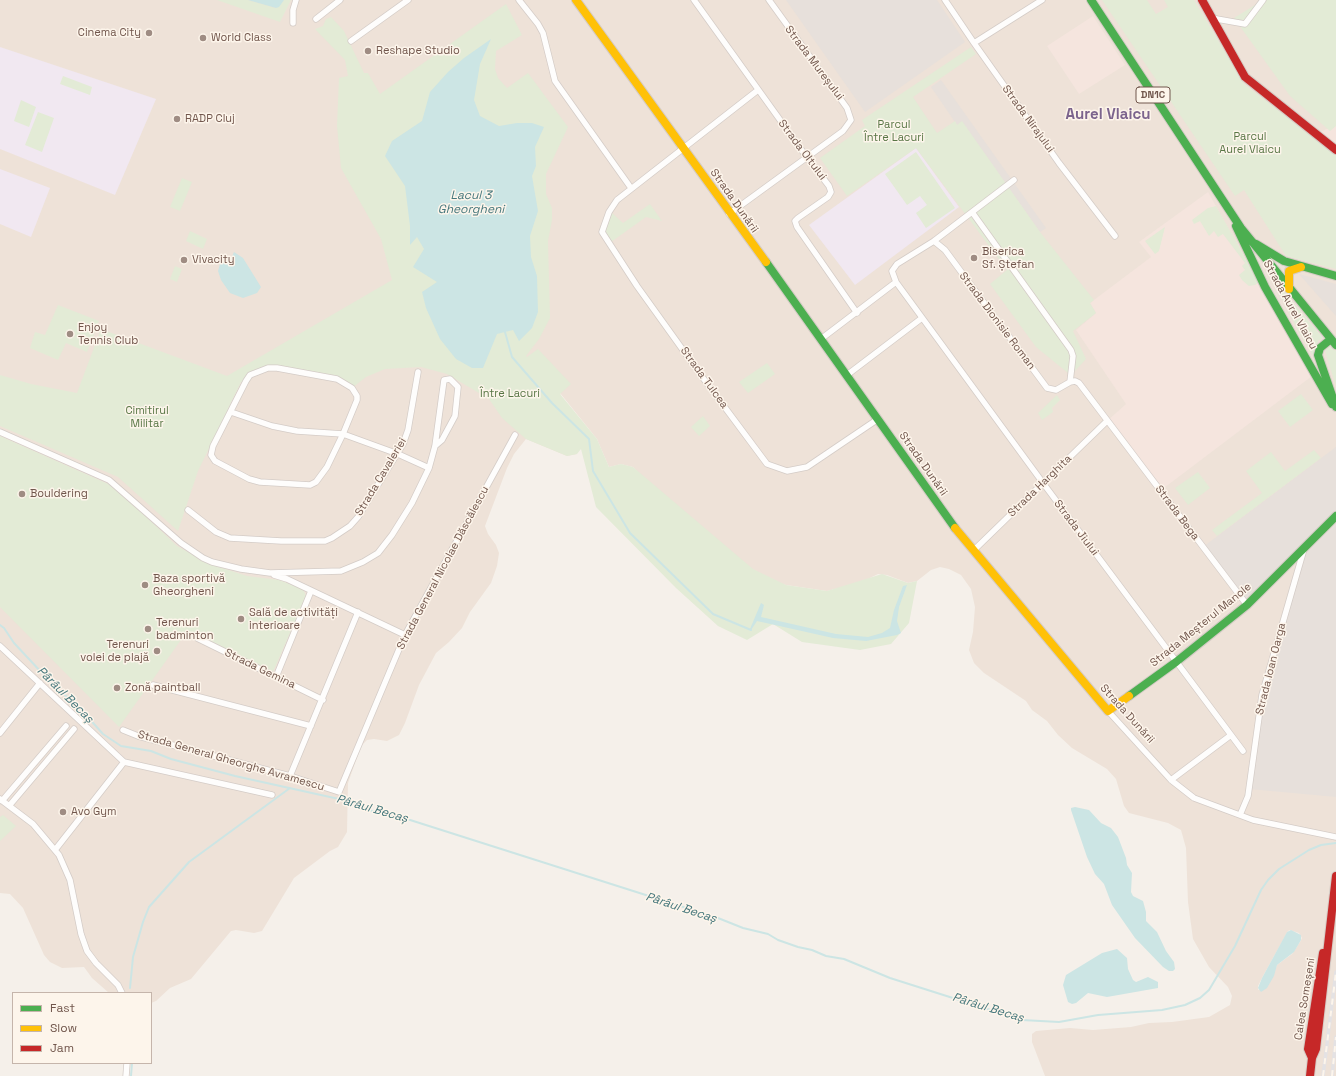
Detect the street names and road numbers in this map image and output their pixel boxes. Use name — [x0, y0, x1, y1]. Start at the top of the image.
street label: Strada Mureșului — [782, 23, 846, 103]
street label: Strada Nirajului — [999, 83, 1057, 155]
road number: DN1C — [1136, 87, 1170, 103]
street label: Strada Oltului — [775, 117, 829, 183]
street label: Strada Dunării — [707, 167, 761, 235]
street label: Strada Aurel Vlaicu — [1260, 258, 1320, 352]
street label: Strada Dionisie Roman — [956, 270, 1038, 372]
street label: Strada Tulcea — [677, 345, 731, 411]
street label: Strada Dunării — [896, 430, 950, 498]
street label: Strada Cavaleriei — [353, 436, 409, 518]
street label: Strada Harghita — [1005, 452, 1075, 520]
street label: Strada Bega — [1152, 483, 1202, 543]
street label: Strada General Nicolae Dăscălescu — [394, 484, 492, 652]
street label: Strada Jiului — [1051, 498, 1101, 558]
street label: Strada Meșterul Manole — [1148, 580, 1254, 670]
street label: Strada Ioan Oarga — [1253, 622, 1289, 716]
street label: Strada Gemina — [222, 646, 298, 692]
street label: Strada Dunării — [1097, 682, 1157, 746]
street label: Strada General Gheorghe Avramescu — [136, 728, 326, 794]
street label: Calea Someșeni — [1292, 957, 1318, 1041]

